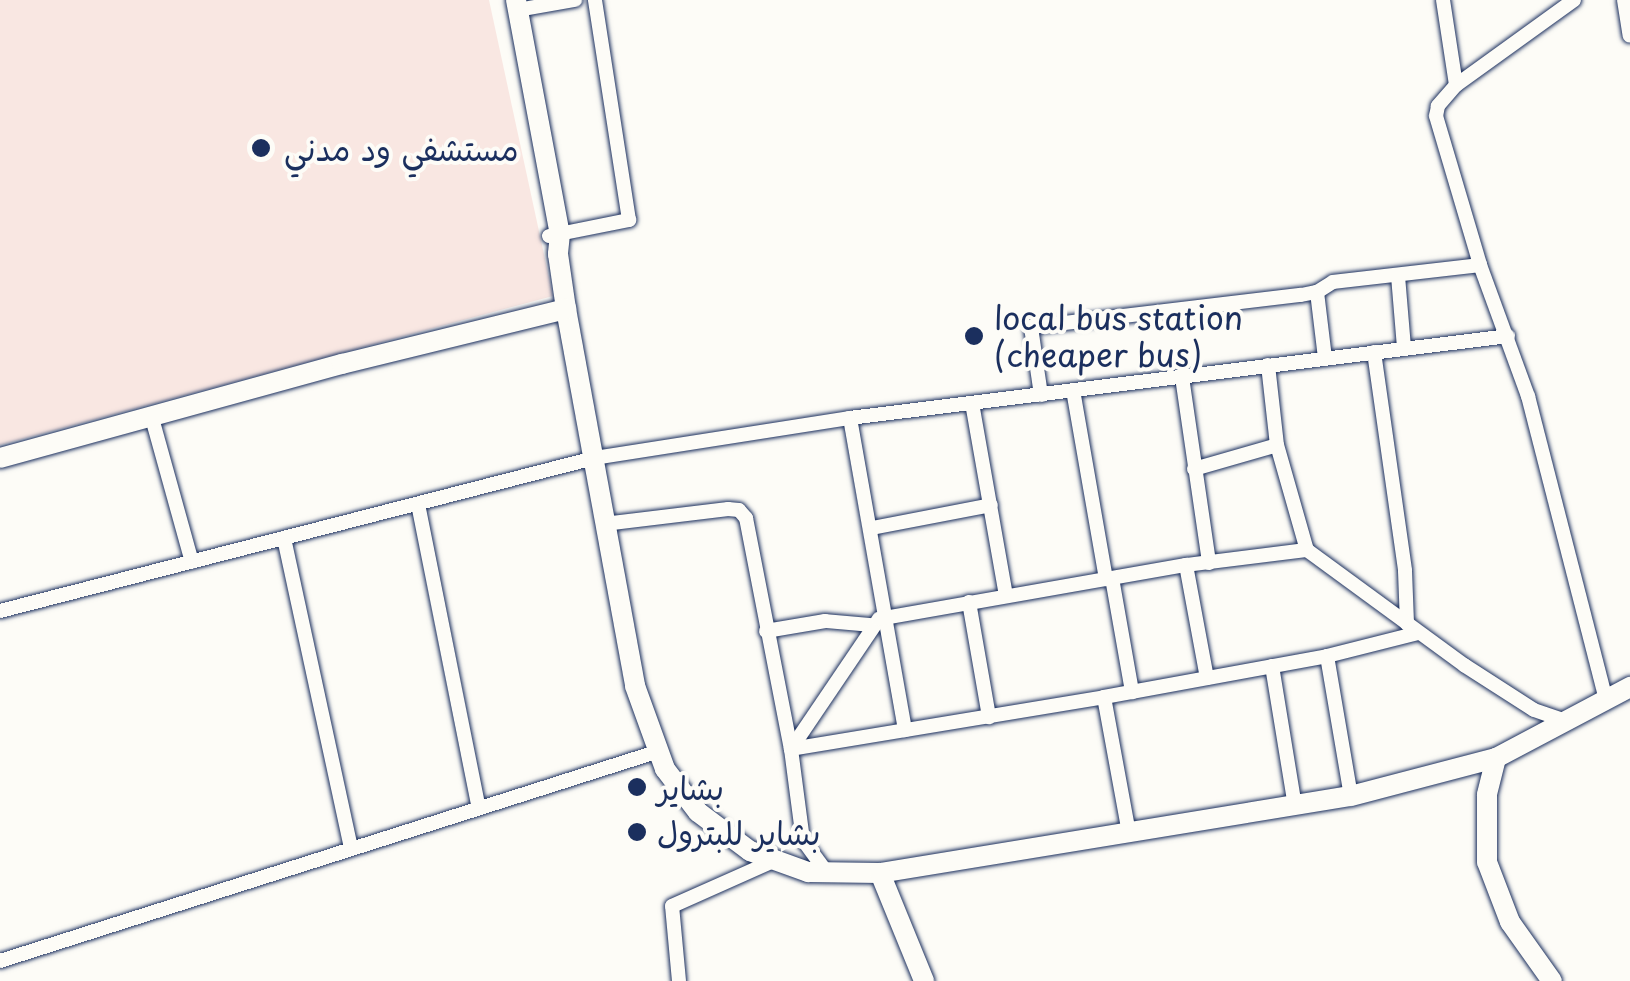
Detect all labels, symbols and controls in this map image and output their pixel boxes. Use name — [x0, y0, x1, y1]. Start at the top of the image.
place label: مستشفي ود مدني — [284, 129, 519, 167]
marker: مستشفي ود مدني — [248, 135, 274, 161]
place label: local bus station (cheaper bus) — [994, 299, 1243, 374]
marker: local bus station (cheaper bus) — [963, 325, 985, 347]
place label: بشاير — [657, 768, 724, 806]
marker: بشاير — [626, 776, 648, 798]
place label: بشاير للبترول — [657, 813, 821, 851]
marker: بشاير للبترول — [626, 821, 648, 843]

